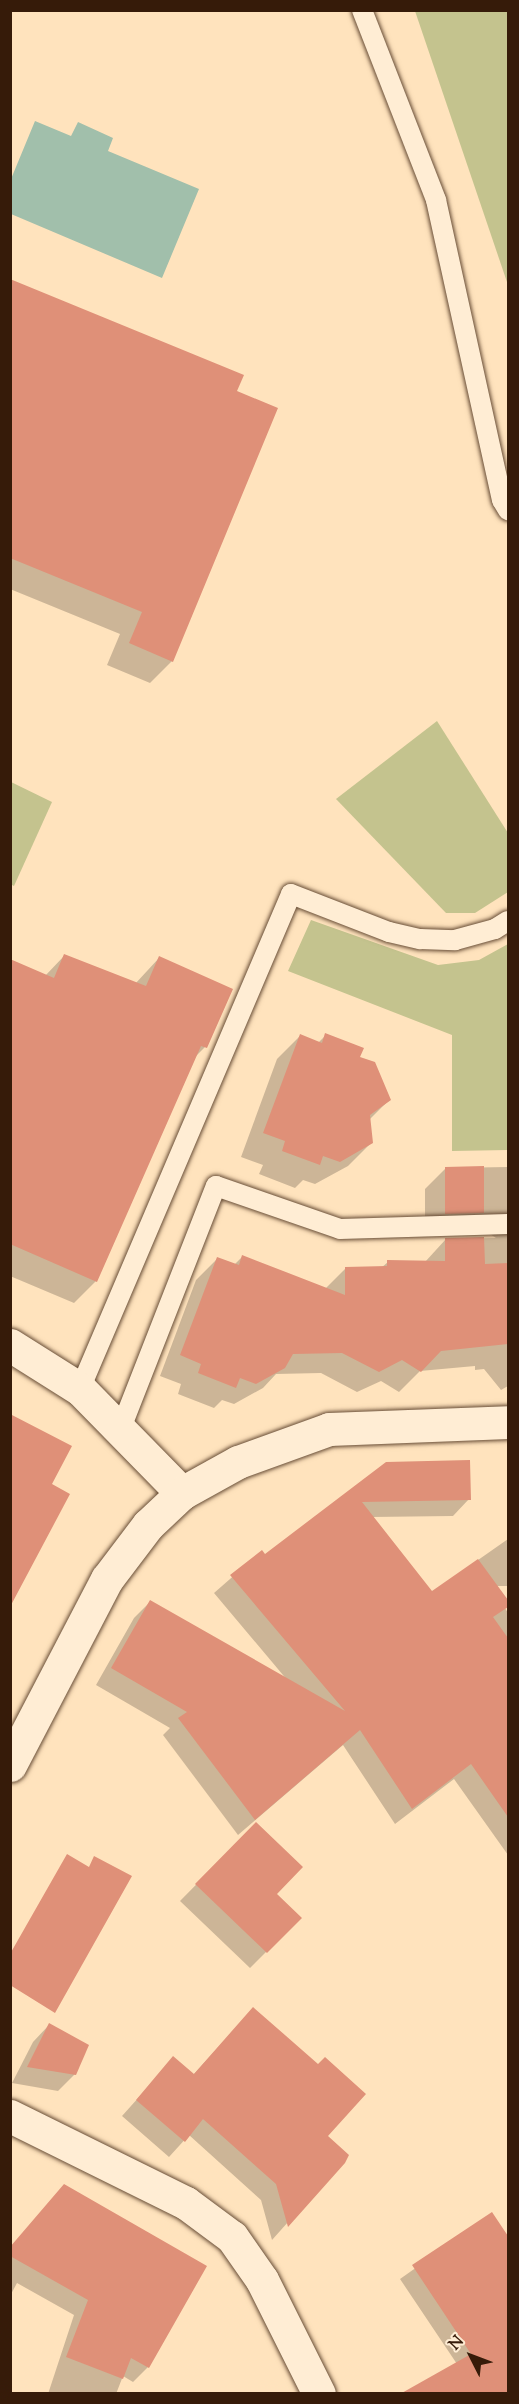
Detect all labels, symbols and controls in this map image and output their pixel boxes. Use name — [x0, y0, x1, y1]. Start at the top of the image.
north arrow — [441, 2326, 501, 2386]
text: N — [444, 2331, 470, 2356]

